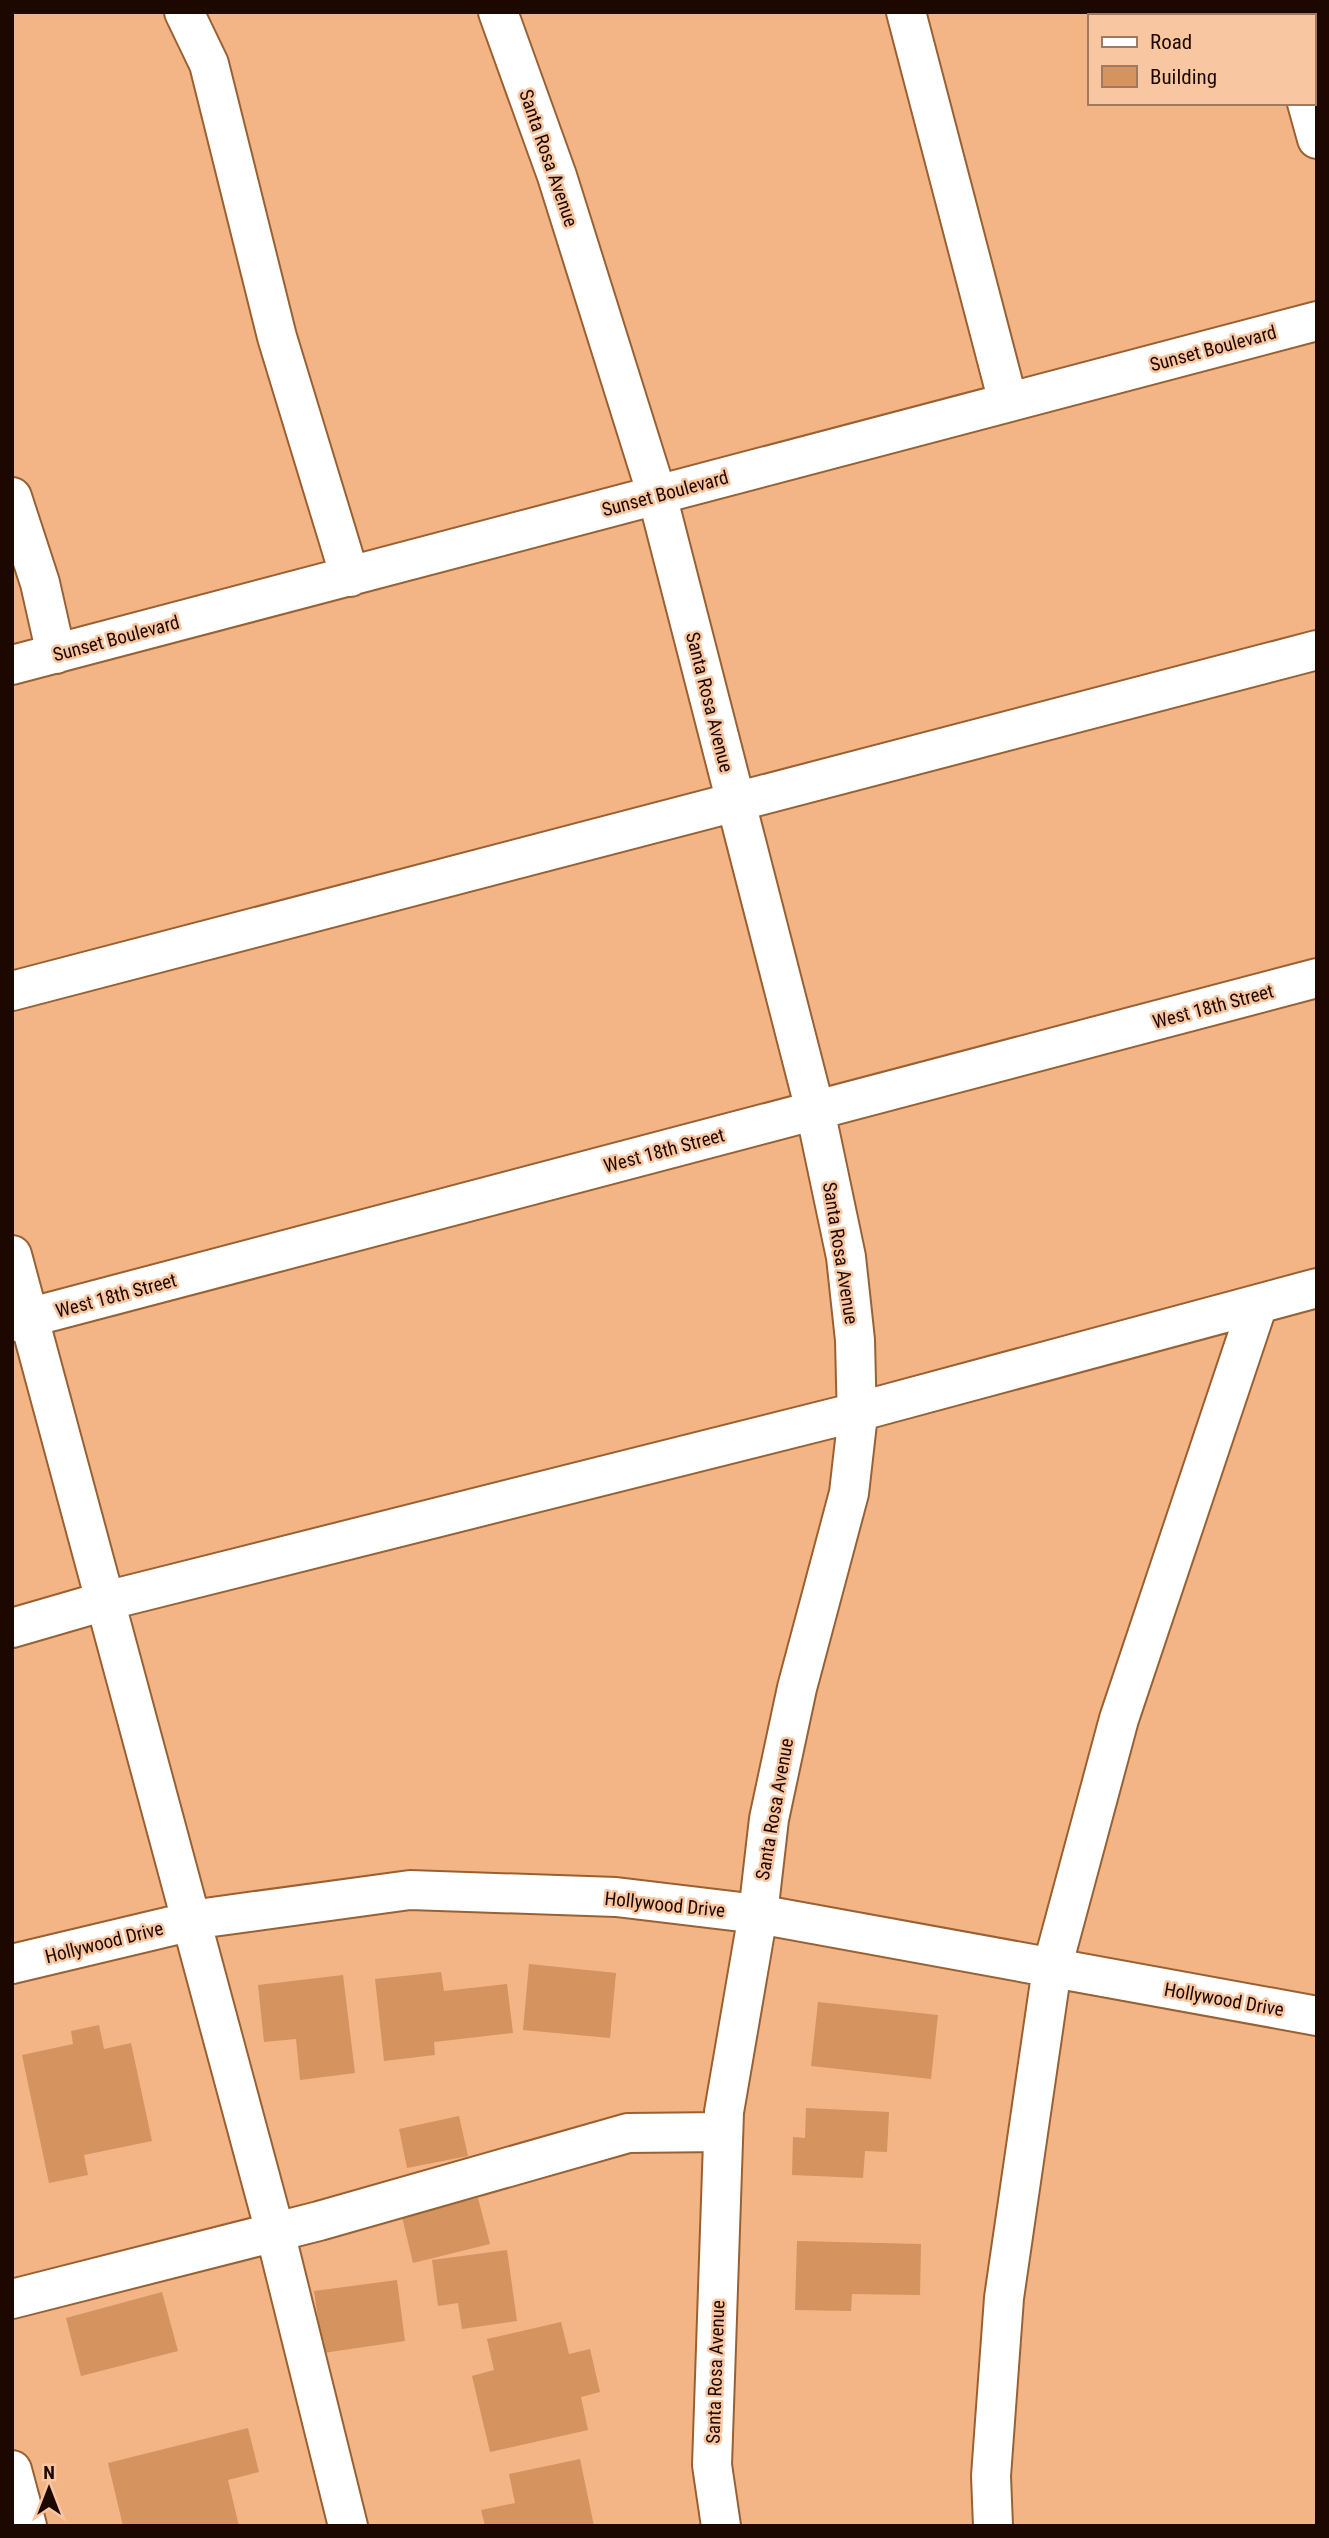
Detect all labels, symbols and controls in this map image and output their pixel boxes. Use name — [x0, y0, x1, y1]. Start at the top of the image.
legend — [1088, 14, 1315, 105]
text: Road — [1150, 30, 1192, 54]
text: Building — [1150, 65, 1217, 89]
street label: Santa Rosa Avenue — [514, 86, 583, 230]
street label: Sunset Boulevard — [1147, 321, 1279, 376]
street label: Sunset Boulevard — [599, 466, 731, 521]
street label: Sunset Boulevard — [50, 611, 182, 666]
street label: Santa Rosa Avenue — [681, 630, 738, 775]
street label: West 18th Street — [1150, 979, 1276, 1034]
street label: West 18th Street — [601, 1123, 727, 1178]
street label: Santa Rosa Avenue — [818, 1180, 863, 1326]
street label: West 18th Street — [53, 1268, 179, 1323]
street label: Santa Rosa Avenue — [751, 1736, 798, 1882]
street label: Hollywood Drive — [604, 1887, 726, 1922]
street label: Hollywood Drive — [43, 1917, 166, 1968]
street label: Hollywood Drive — [1162, 1978, 1286, 2021]
street label: Santa Rosa Avenue — [701, 2300, 730, 2444]
north arrow — [14, 2454, 84, 2524]
text: N — [43, 2461, 55, 2484]

